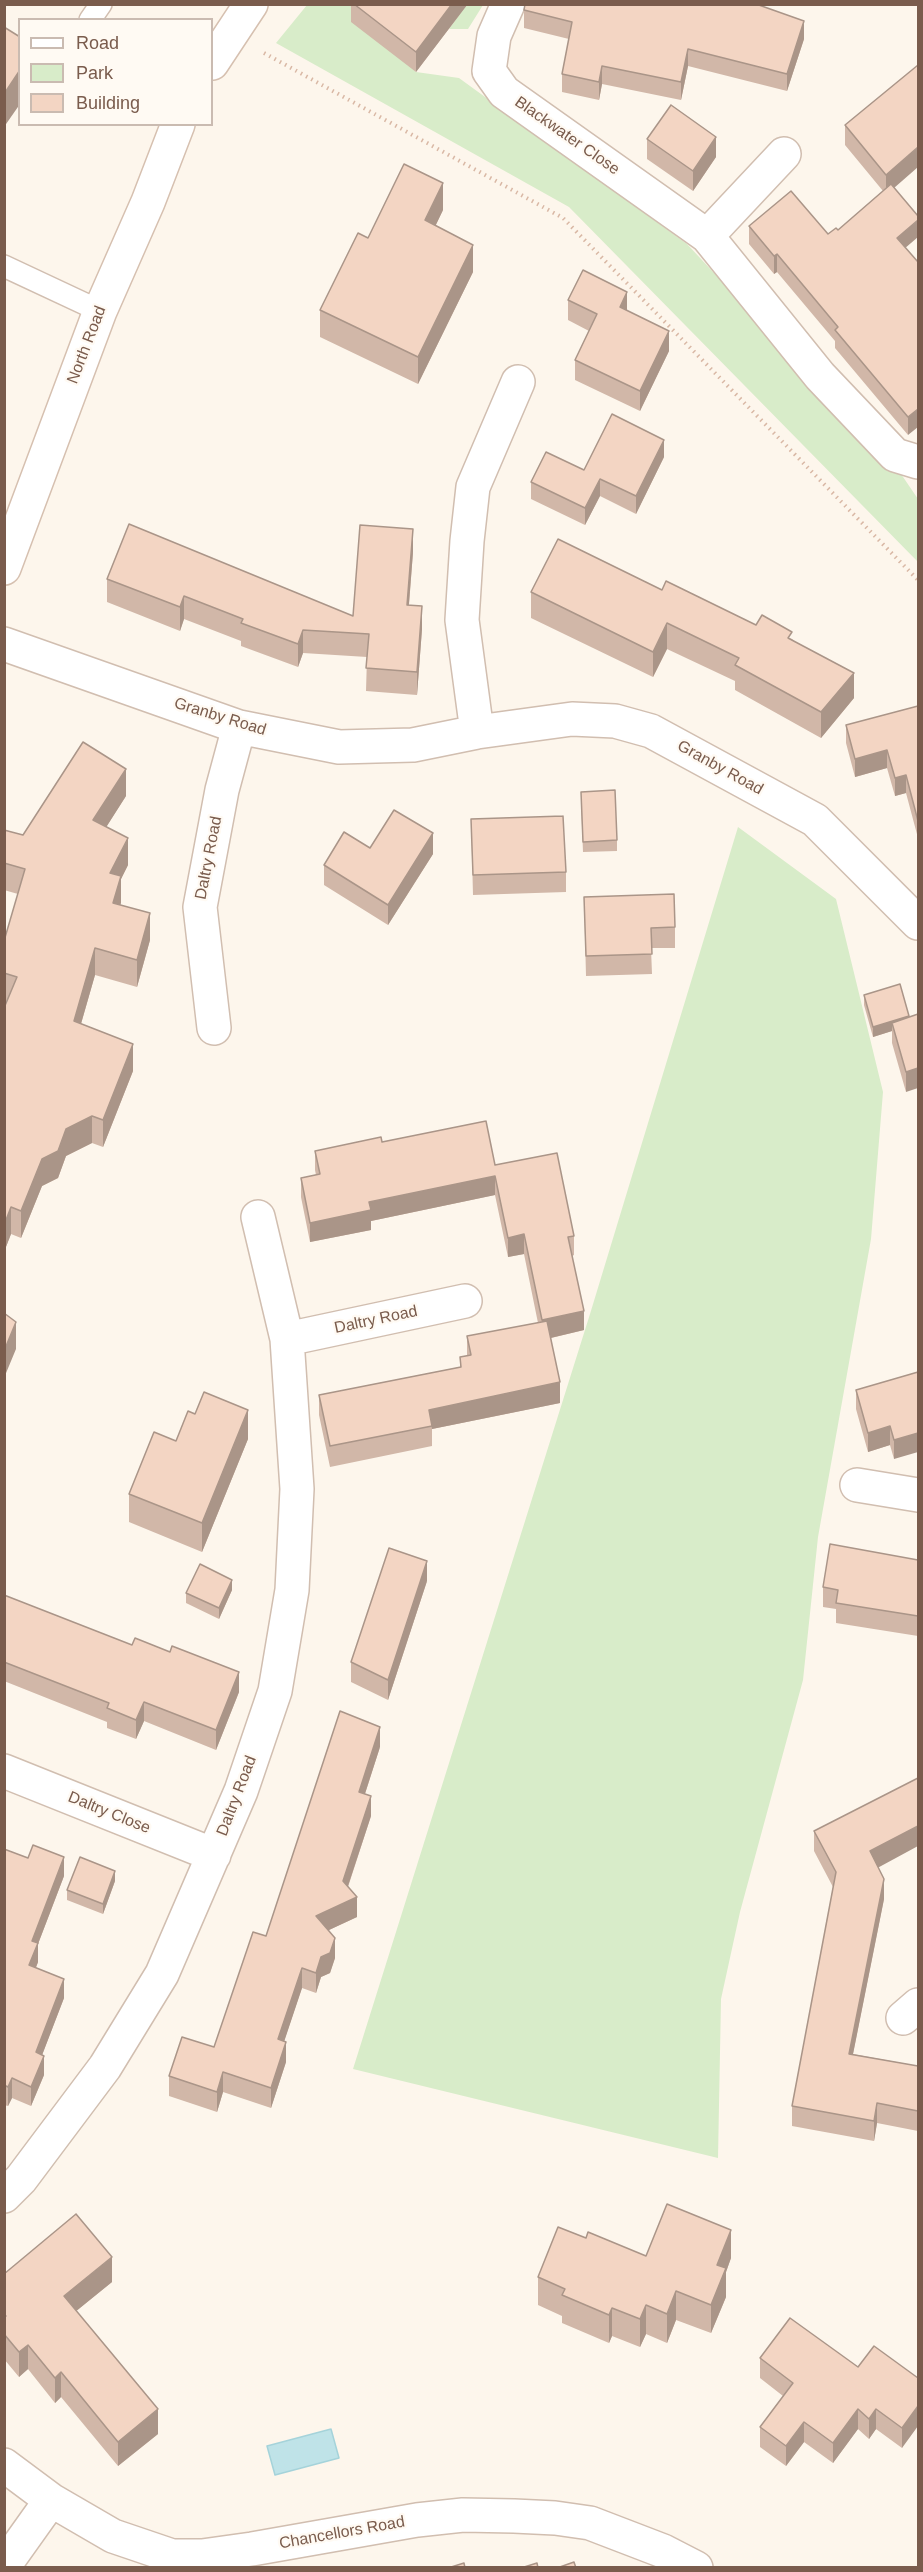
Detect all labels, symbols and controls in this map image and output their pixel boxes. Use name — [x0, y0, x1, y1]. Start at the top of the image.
legend — [18, 18, 213, 126]
text: Road — [76, 33, 119, 53]
text: Park — [76, 63, 113, 83]
text: Building — [76, 93, 140, 113]
street label: Blackwater Close — [511, 93, 623, 179]
street label: North Road — [63, 303, 111, 387]
street label: Granby Road — [172, 694, 268, 740]
street label: Granby Road — [674, 737, 766, 799]
street label: Daltry Road — [192, 815, 226, 901]
street label: Daltry Road — [333, 1302, 419, 1338]
street label: Daltry Road — [213, 1753, 261, 1839]
street label: Daltry Close — [65, 1788, 153, 1838]
street label: Chancellors Road — [278, 2513, 406, 2553]

